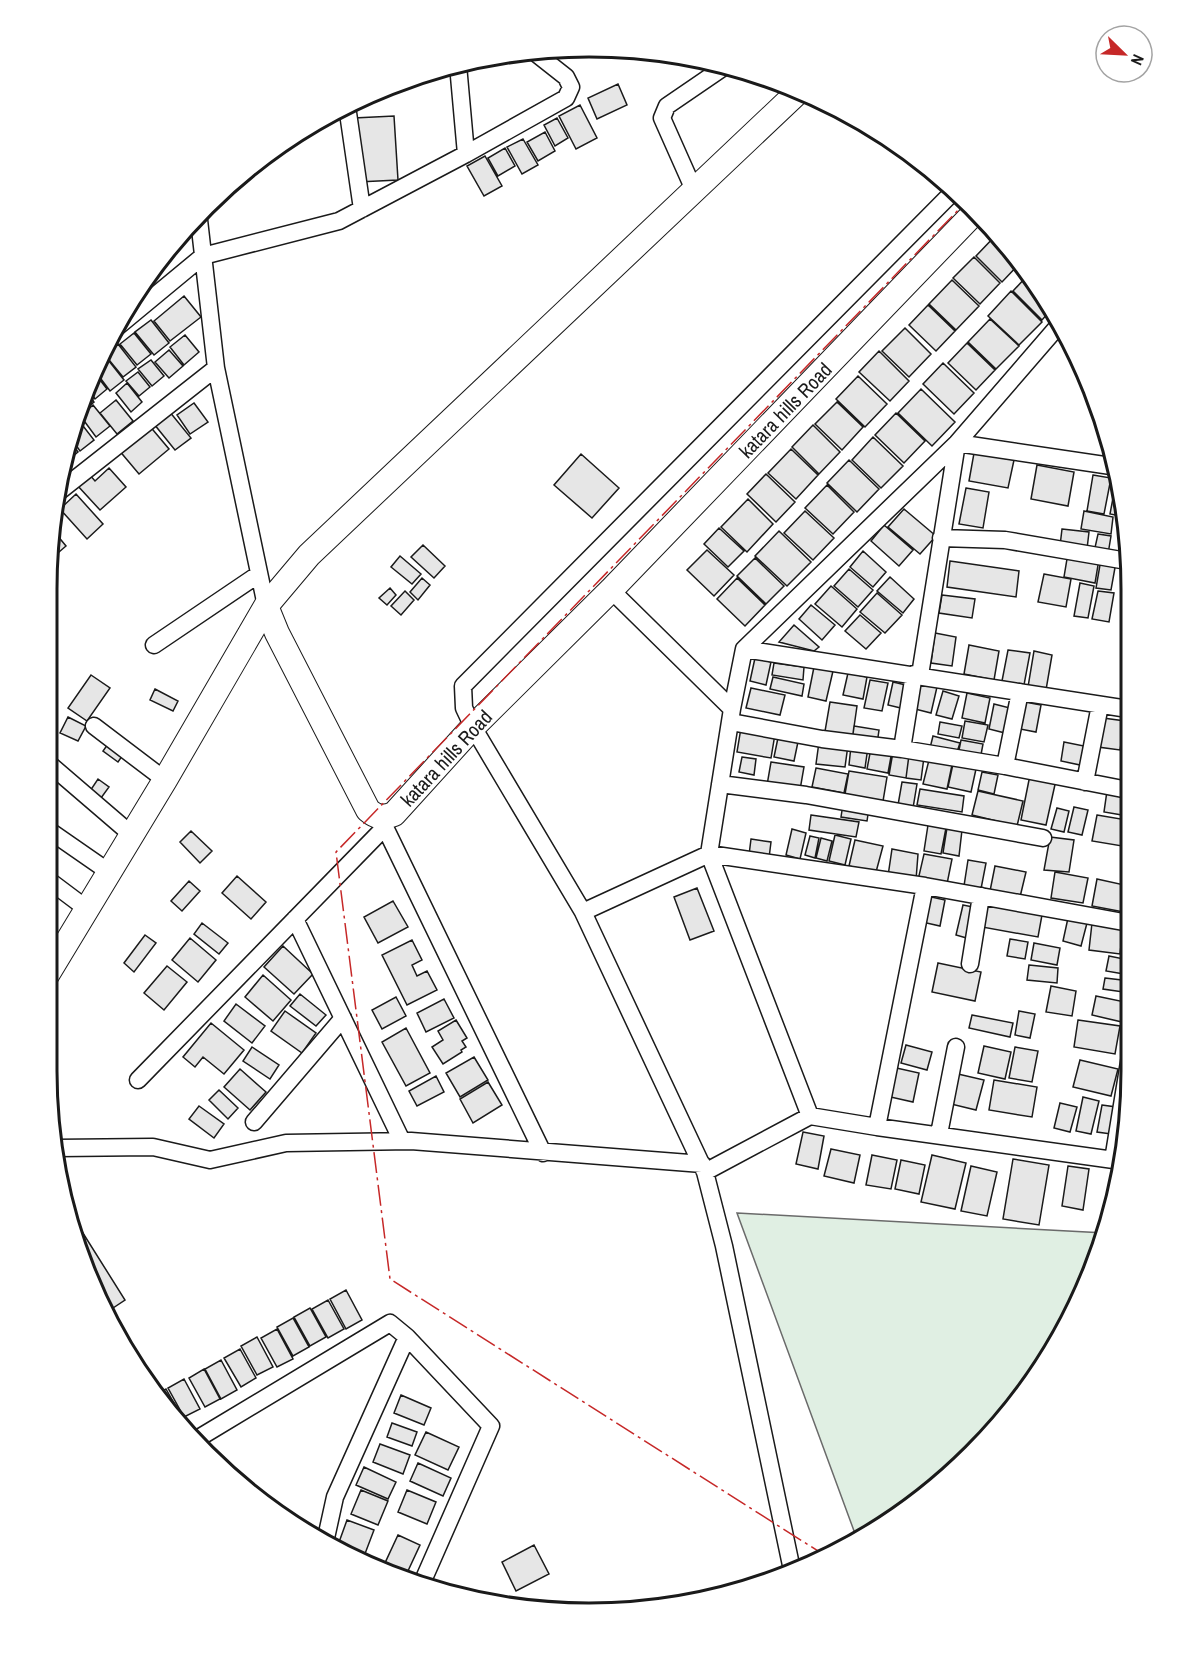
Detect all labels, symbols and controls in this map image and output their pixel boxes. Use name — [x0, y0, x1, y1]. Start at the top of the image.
north arrow — [1094, 24, 1154, 84]
text: N — [1126, 51, 1150, 69]
street label: katara hills Road — [733, 356, 837, 464]
street label: katara hills Road — [394, 704, 498, 812]

